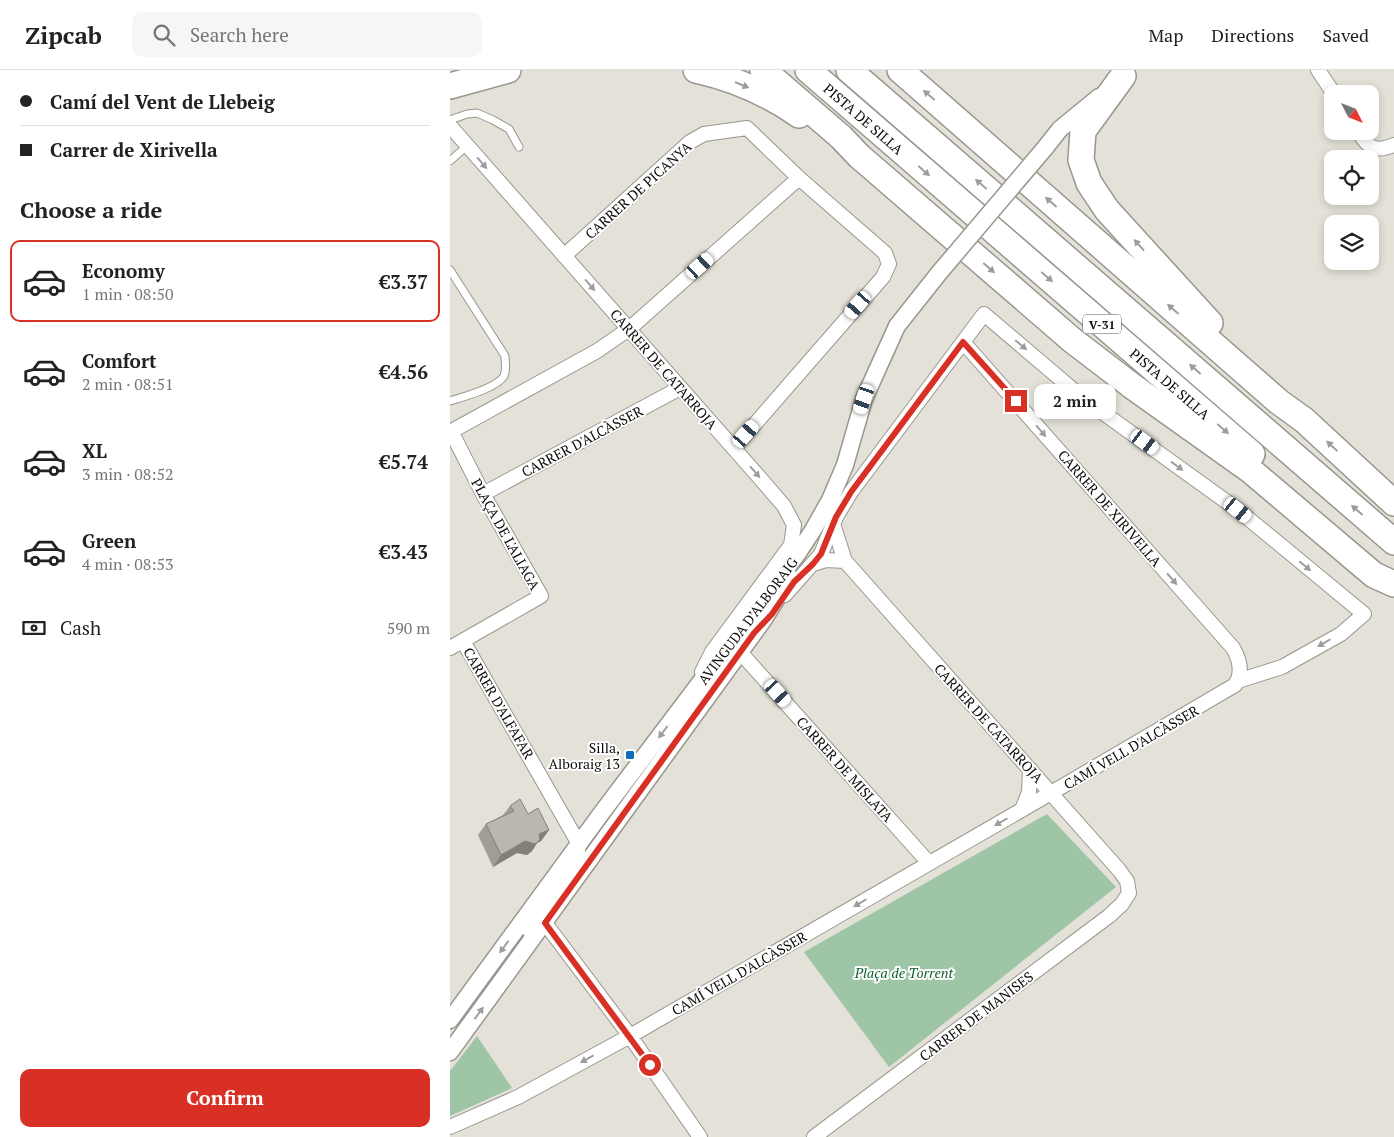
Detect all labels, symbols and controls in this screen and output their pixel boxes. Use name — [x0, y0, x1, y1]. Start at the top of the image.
search box — [132, 12, 482, 57]
text: Zipcab — [25, 19, 102, 51]
icon: search — [150, 21, 178, 49]
text: Search here — [190, 22, 289, 47]
text: Map — [1148, 23, 1183, 47]
text: Directions — [1211, 23, 1294, 47]
text: Saved — [1322, 23, 1369, 47]
street label: PISTA DE SILLA — [820, 79, 908, 159]
one-way arrow — [735, 81, 750, 89]
north arrow — [1324, 85, 1379, 140]
map controls — [1324, 85, 1379, 270]
text: Camí del Vent de Llebeig — [50, 89, 275, 114]
one-way arrow — [922, 90, 935, 101]
text: Carrer de Xirivella — [50, 137, 218, 162]
street label: CARRER DE PICANYA — [581, 137, 696, 243]
button: locate — [1324, 150, 1379, 205]
one-way arrow — [476, 156, 488, 168]
one-way arrow — [918, 165, 931, 176]
one-way arrow — [975, 179, 987, 190]
text: Choose a ride — [20, 195, 162, 224]
one-way arrow — [1045, 197, 1058, 208]
button: layers — [1324, 215, 1379, 270]
one-way arrow — [1133, 239, 1145, 251]
car — [683, 250, 716, 282]
text: Economy — [82, 258, 165, 283]
icon: car — [22, 259, 67, 304]
one-way arrow — [982, 262, 995, 273]
text: €3.37 — [379, 269, 428, 294]
one-way arrow — [1041, 271, 1053, 283]
one-way arrow — [584, 278, 595, 291]
text: 1 min · 08:50 — [82, 283, 174, 305]
car — [842, 289, 873, 321]
one-way arrow — [1167, 304, 1180, 315]
street label: CARRER DE CATARROJA — [606, 305, 722, 434]
road number: V-31 — [1083, 314, 1121, 334]
one-way arrow — [1015, 340, 1028, 351]
street label: PISTA DE SILLA — [1126, 343, 1215, 423]
text: Comfort — [82, 348, 157, 373]
icon: car — [22, 349, 67, 394]
text: €4.56 — [379, 359, 428, 384]
one-way arrow — [1188, 364, 1201, 375]
text: 2 min · 08:51 — [82, 373, 174, 395]
car — [852, 382, 875, 416]
callout: 2 min — [1034, 384, 1116, 418]
route end — [1005, 390, 1027, 412]
text: 2 min — [1053, 390, 1097, 412]
street label: CARRER D'ALCÀSSER — [518, 401, 646, 481]
car — [730, 418, 761, 450]
one-way arrow — [1217, 423, 1229, 434]
one-way arrow — [1036, 424, 1047, 437]
car — [1128, 427, 1161, 457]
text: XL — [82, 438, 107, 463]
icon: car — [22, 439, 67, 484]
one-way arrow — [1327, 440, 1339, 452]
street label: CARRER DE XIRIVELLA — [1054, 446, 1166, 571]
text: €5.74 — [379, 449, 428, 474]
one-way arrow — [1171, 461, 1184, 471]
text: 3 min · 08:52 — [82, 463, 174, 485]
one-way arrow — [749, 466, 761, 478]
street label: PLAÇA DE L'ALIAGA — [467, 475, 545, 594]
car — [1221, 495, 1254, 525]
one-way arrow — [1351, 505, 1364, 516]
text: Green — [82, 528, 136, 553]
icon: car — [22, 529, 67, 574]
text: €3.43 — [379, 539, 428, 564]
street label: AVINGUDA D’ALBORAIG — [693, 552, 802, 688]
text: 4 min · 08:53 — [82, 553, 174, 575]
one-way arrow — [1299, 560, 1312, 571]
one-way arrow — [1166, 572, 1178, 584]
icon: cash — [20, 614, 48, 642]
text: Cash — [60, 615, 101, 640]
text: 590 m — [387, 617, 430, 639]
one-way arrow — [1318, 638, 1331, 647]
street label: CARRER D'ALFAFAR — [459, 644, 539, 762]
street label: CARRER DE CATARROJA — [930, 659, 1048, 787]
car — [762, 677, 793, 709]
street label: CAMÍ VELL D'ALCÀSSER — [1060, 700, 1202, 793]
street label: CARRER DE MISLATA — [793, 712, 898, 826]
one-way arrow — [658, 725, 668, 739]
place label: Silla, Alboraig 13 — [549, 738, 620, 773]
marker: Silla, Alboraig 13 — [624, 749, 636, 761]
one-way arrow — [994, 818, 1009, 826]
one-way arrow — [854, 899, 867, 908]
street label: CAMÍ VELL D'ALCÀSSER — [668, 926, 810, 1019]
one-way arrow — [499, 940, 509, 954]
park label: Plaça de Torrent — [854, 963, 953, 982]
street label: CARRER DE MANISES — [915, 967, 1037, 1065]
one-way arrow — [474, 1006, 484, 1020]
route start — [639, 1054, 661, 1076]
one-way arrow — [580, 1055, 595, 1063]
button: Confirm — [20, 1069, 430, 1127]

